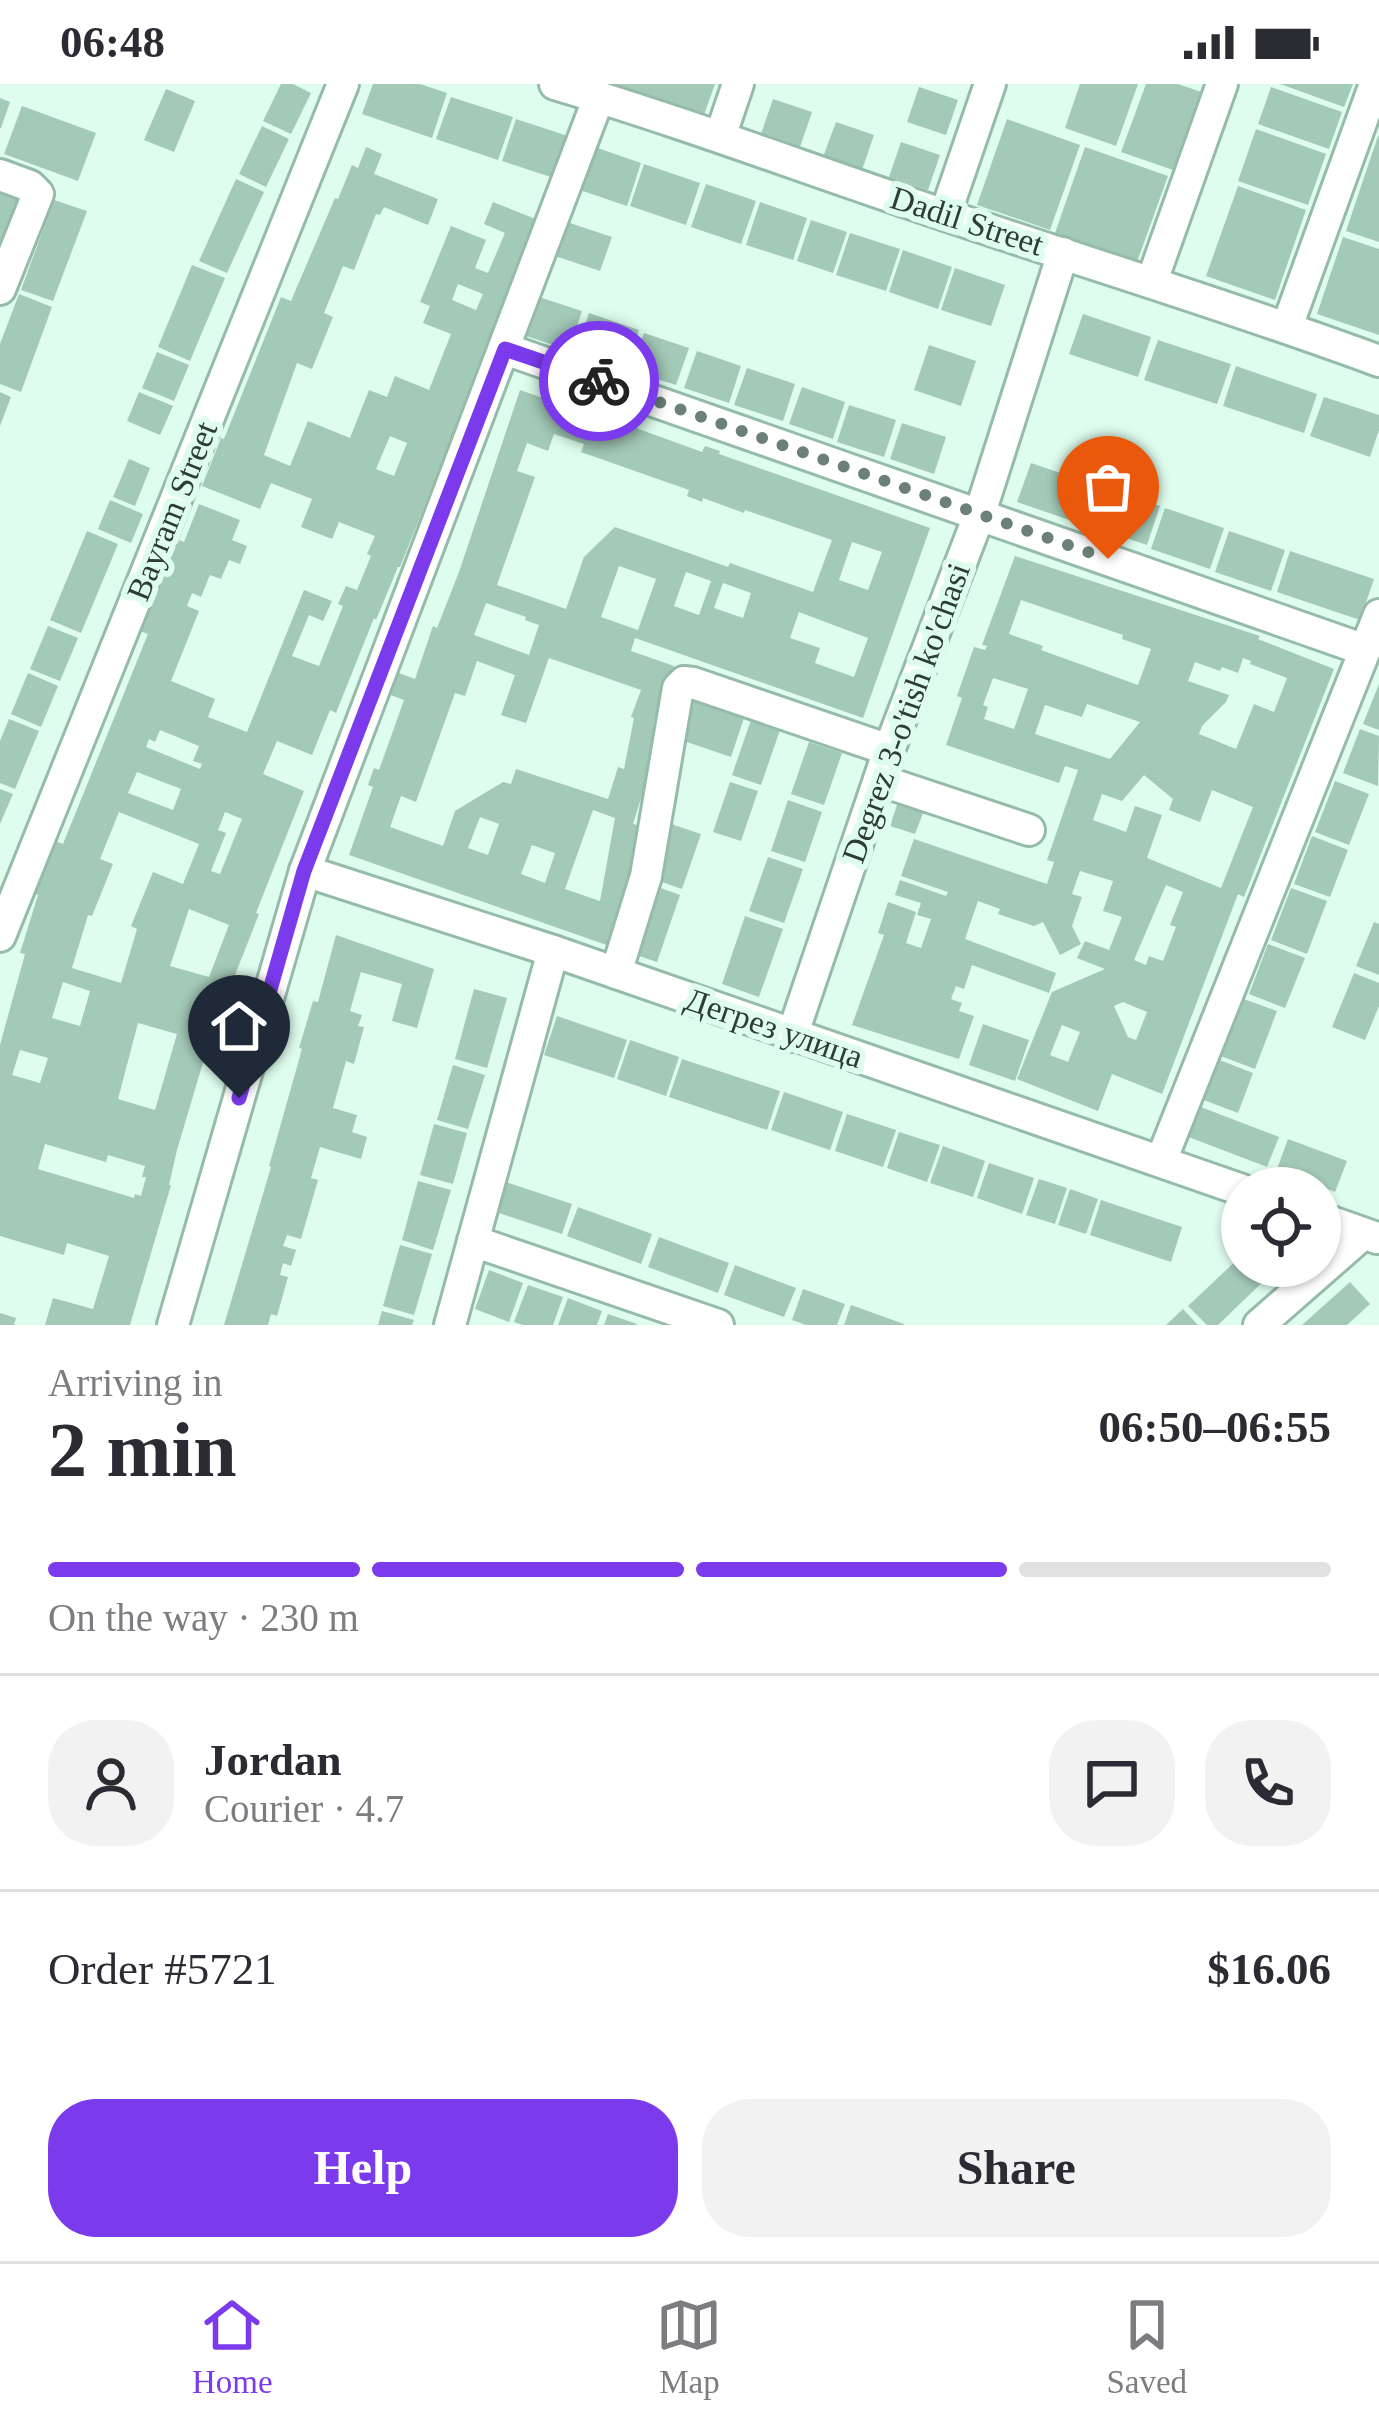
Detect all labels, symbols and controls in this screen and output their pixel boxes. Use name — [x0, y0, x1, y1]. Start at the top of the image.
text: 06:48 — [60, 17, 165, 67]
street label: Dadil Street — [886, 179, 1048, 263]
courier — [539, 321, 659, 441]
icon: bike — [566, 348, 632, 414]
street label: Bayram Street — [120, 416, 224, 606]
pin — [1057, 436, 1159, 559]
icon: bag — [1075, 454, 1141, 520]
street label: Degrez 3-o'tish ko'chasi — [835, 558, 977, 868]
pin — [188, 975, 290, 1098]
street label: Дегрез улица — [680, 981, 868, 1075]
icon: home — [206, 993, 272, 1059]
map controls — [1221, 1167, 1341, 1287]
button: locate — [1221, 1167, 1341, 1287]
text: Arriving in — [48, 1361, 222, 1404]
text: 06:50–06:55 — [1099, 1402, 1331, 1452]
text: 2 min — [48, 1406, 237, 1493]
text: On the way · 230 m — [48, 1596, 359, 1639]
button: person — [48, 1720, 174, 1846]
button: chat — [1049, 1720, 1175, 1846]
button: phone — [1205, 1720, 1331, 1846]
text: Jordan — [204, 1735, 342, 1785]
text: Courier · 4.7 — [204, 1787, 404, 1830]
text: Order #5721 — [48, 1944, 277, 1994]
text: $16.06 — [1207, 1944, 1331, 1994]
button: Help — [48, 2099, 678, 2237]
button: Share — [702, 2099, 1331, 2237]
tab: Home — [192, 2292, 273, 2401]
tab: Map — [656, 2292, 722, 2401]
tab: Saved — [1106, 2292, 1187, 2401]

